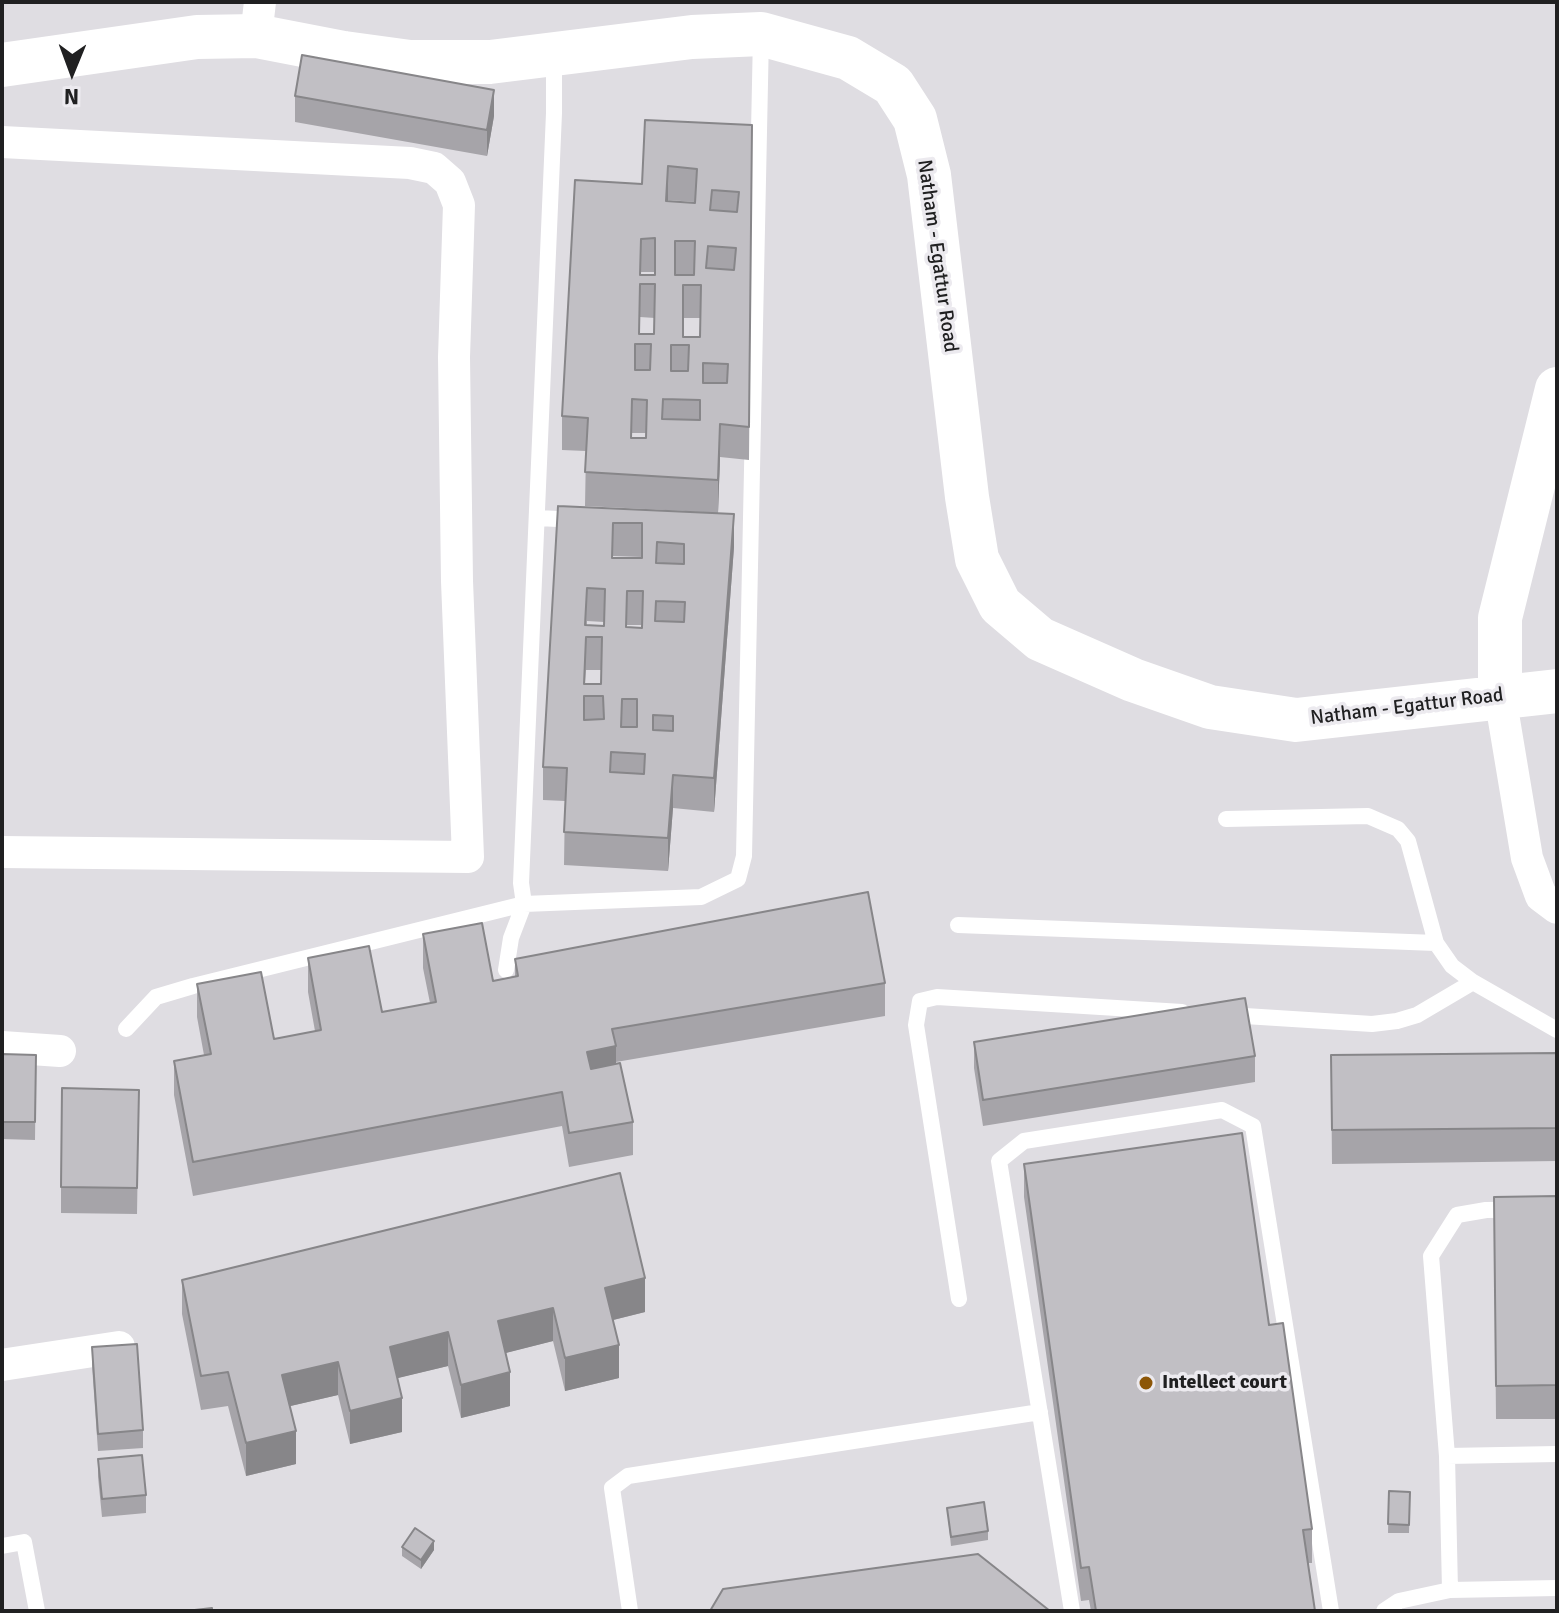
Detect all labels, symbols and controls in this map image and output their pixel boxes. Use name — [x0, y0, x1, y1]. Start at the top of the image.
north arrow — [32, 32, 112, 112]
text: N — [64, 83, 79, 110]
street label: Natham - Egattur Road — [912, 158, 962, 354]
street label: Natham - Egattur Road — [1309, 683, 1505, 731]
place label: Intellect court — [1162, 1371, 1287, 1395]
marker: Intellect court — [1137, 1374, 1155, 1392]

